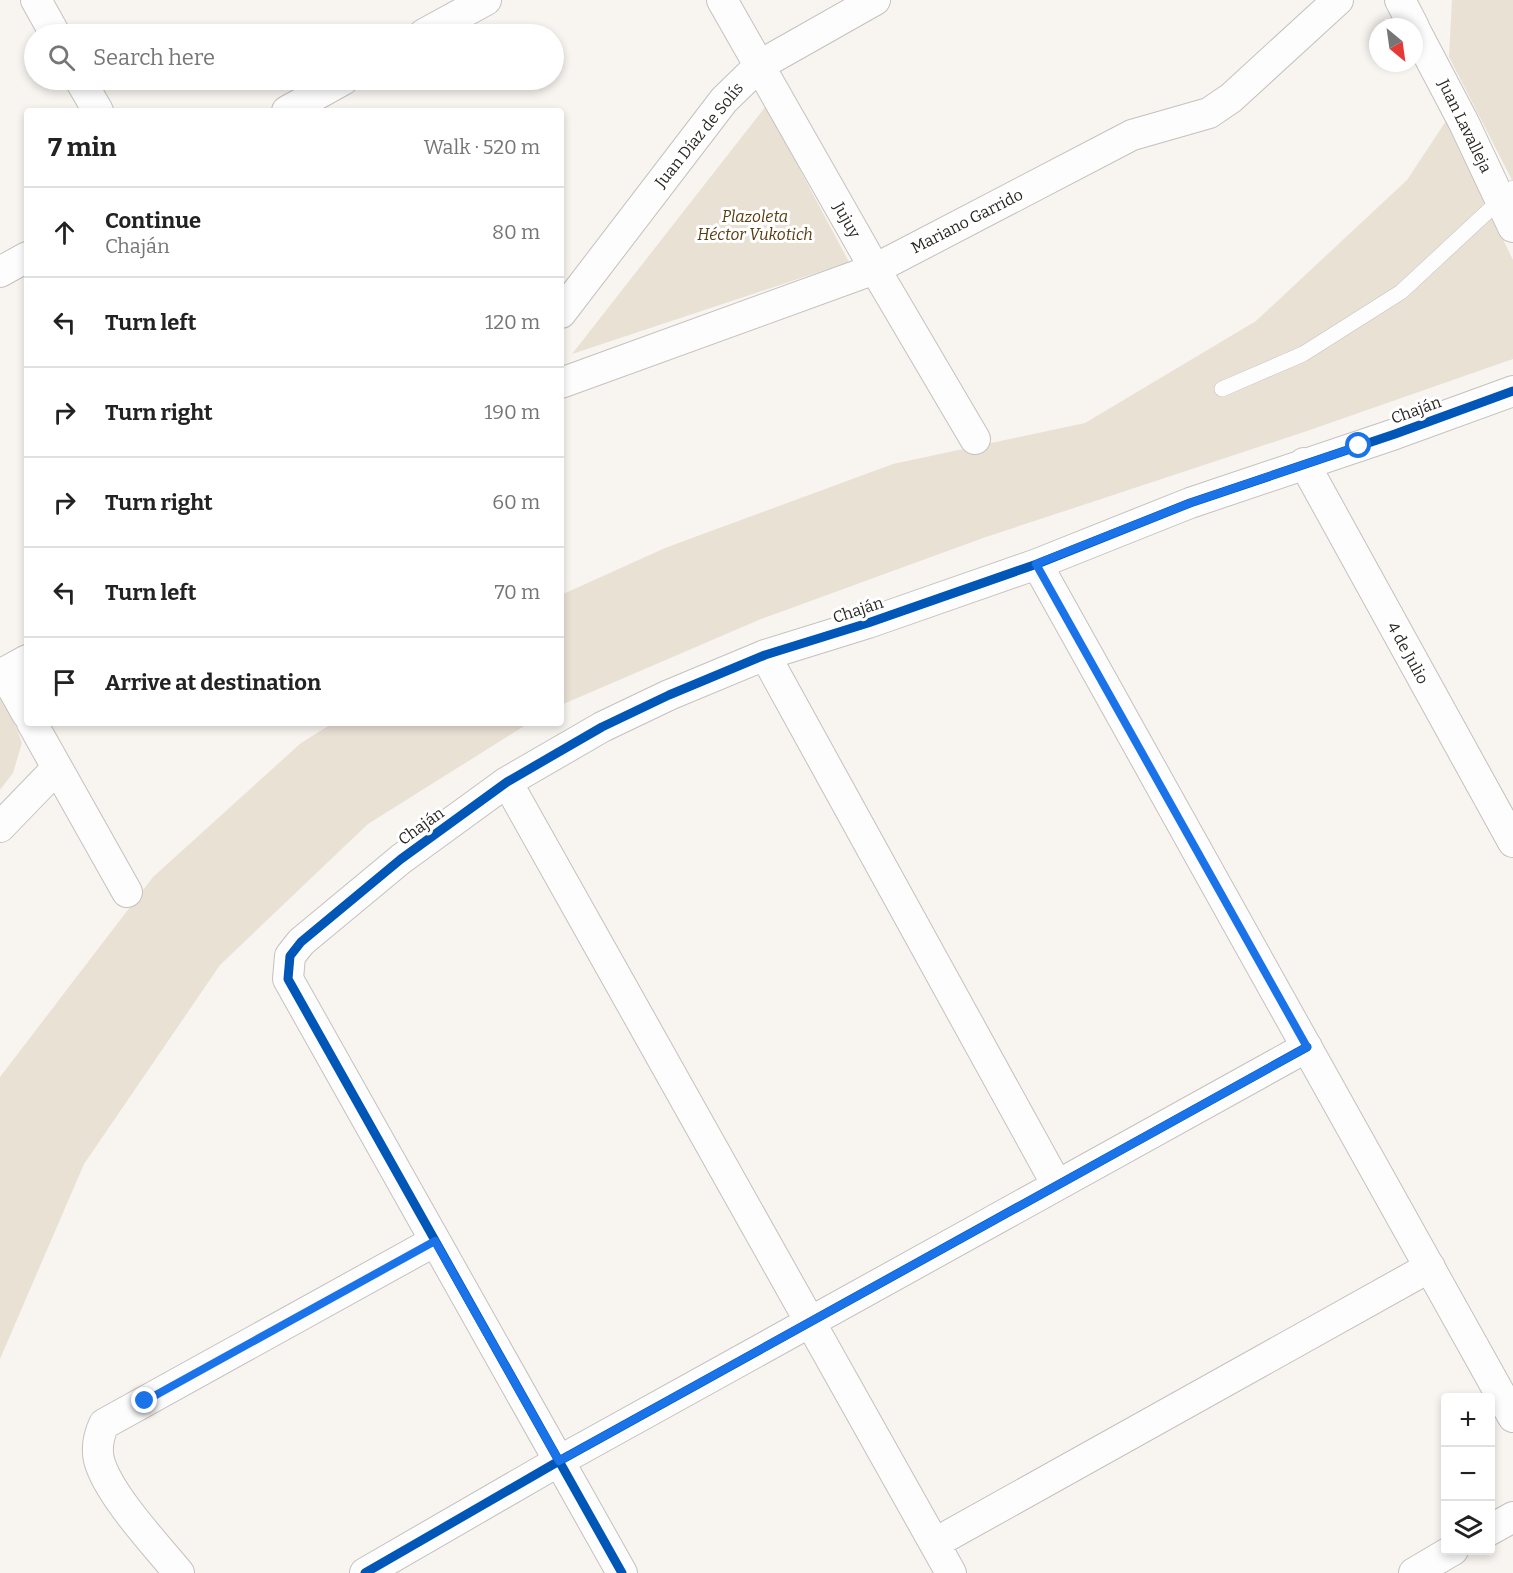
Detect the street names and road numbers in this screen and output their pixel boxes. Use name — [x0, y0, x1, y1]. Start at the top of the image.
street label: Juan Lavalleja — [1434, 75, 1496, 176]
street label: Juan Díaz de Solís — [650, 79, 747, 192]
street label: Mariano Garrido — [908, 185, 1026, 257]
street label: Jujuy — [829, 198, 865, 241]
street label: Chaján — [1388, 392, 1444, 428]
street label: Chaján — [830, 593, 886, 627]
street label: 4 de Julio — [1383, 619, 1433, 687]
street label: Chaján — [394, 803, 448, 849]

